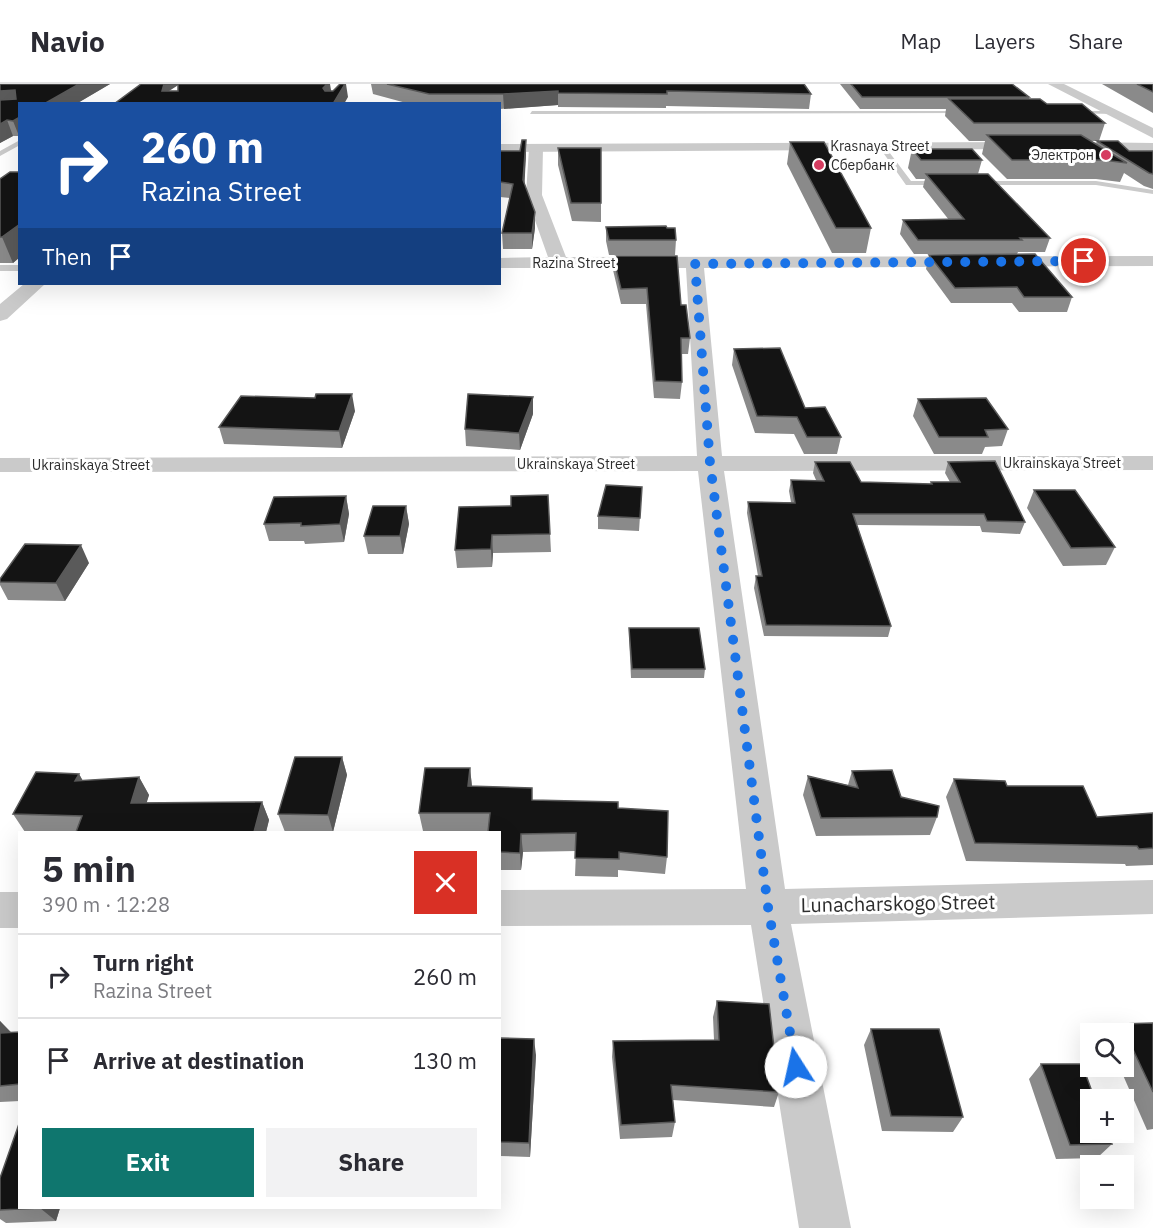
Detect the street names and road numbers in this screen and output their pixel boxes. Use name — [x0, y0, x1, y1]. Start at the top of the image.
street label: Krasnaya Street — [830, 137, 930, 155]
street label: Razina Street — [532, 254, 616, 272]
street label: Ukrainskaya Street — [1003, 454, 1121, 472]
street label: Ukrainskaya Street — [517, 455, 635, 473]
street label: Ukrainskaya Street — [32, 456, 150, 474]
street label: Lunacharskogo Street — [800, 888, 996, 918]

